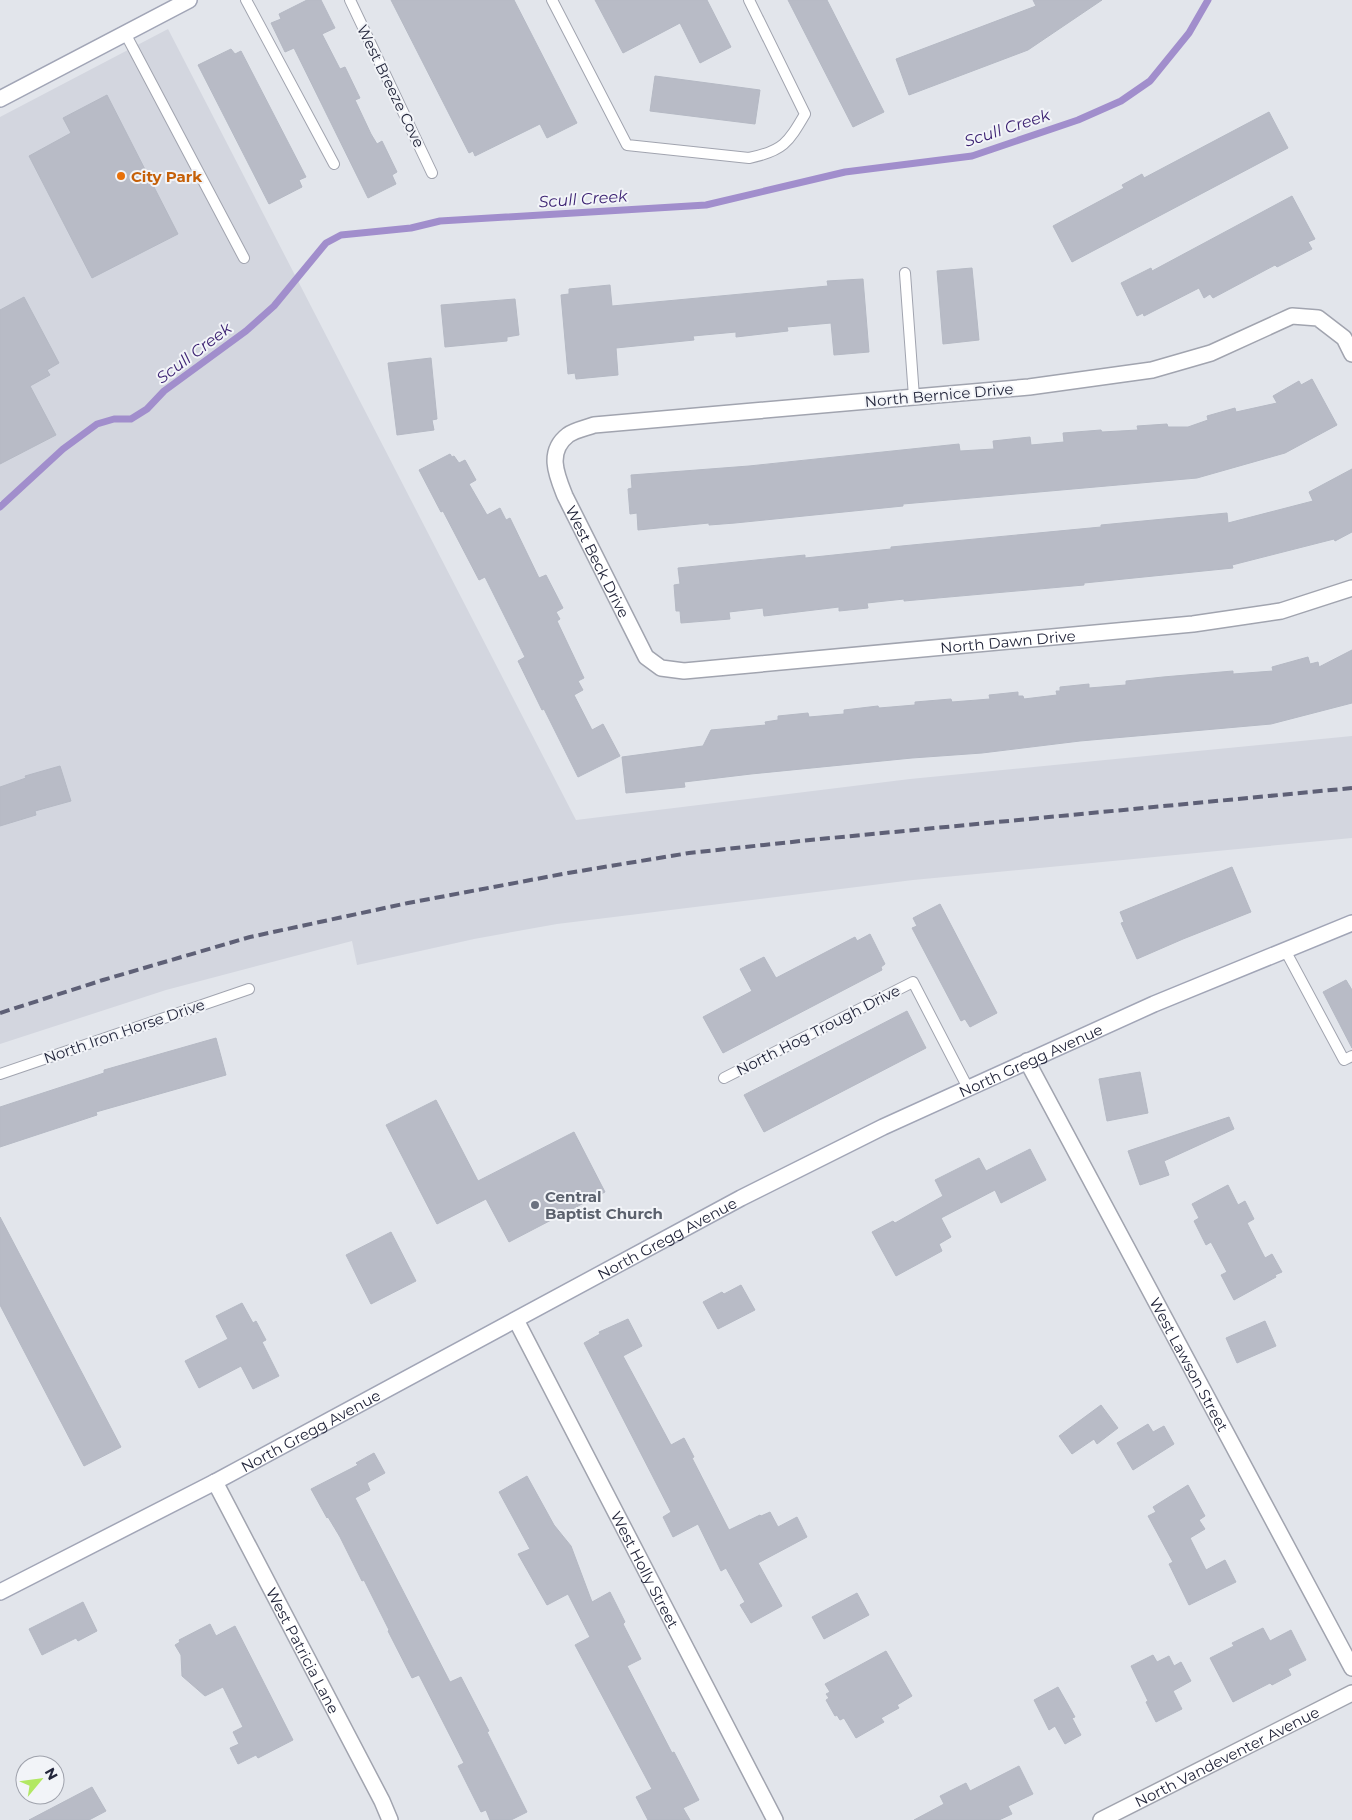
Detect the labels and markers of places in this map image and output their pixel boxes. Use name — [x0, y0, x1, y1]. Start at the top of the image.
place label: City Park — [131, 167, 202, 186]
marker: City Park — [115, 170, 127, 182]
place label: Central Baptist Church — [545, 1187, 663, 1223]
marker: Central Baptist Church — [529, 1199, 541, 1211]

